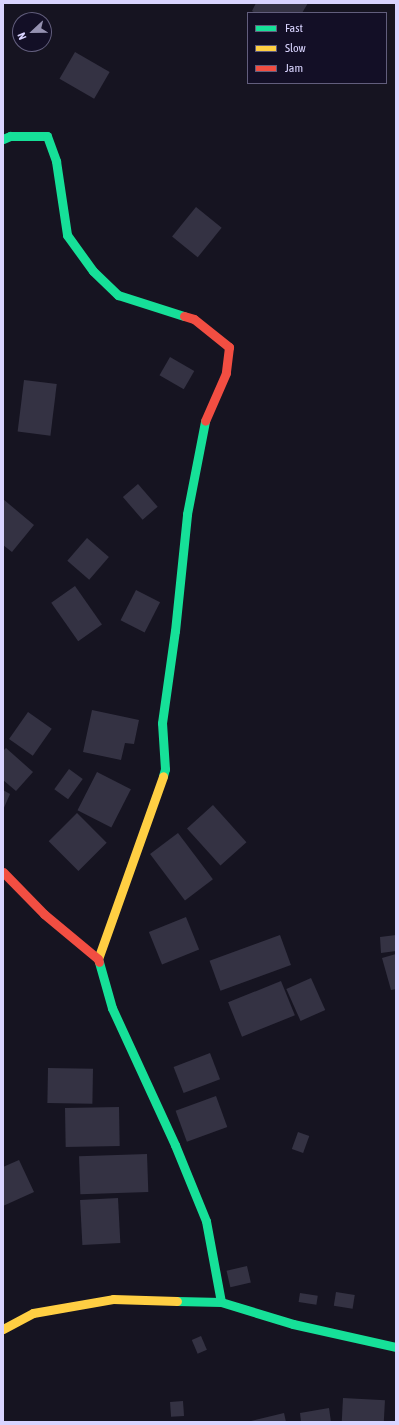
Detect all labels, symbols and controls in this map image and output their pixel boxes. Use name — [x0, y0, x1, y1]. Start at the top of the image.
north arrow — [12, 12, 52, 52]
legend — [247, 12, 387, 84]
text: Fast — [285, 21, 303, 35]
text: N — [15, 31, 29, 41]
text: Slow — [285, 41, 306, 55]
text: Jam — [285, 61, 303, 75]

